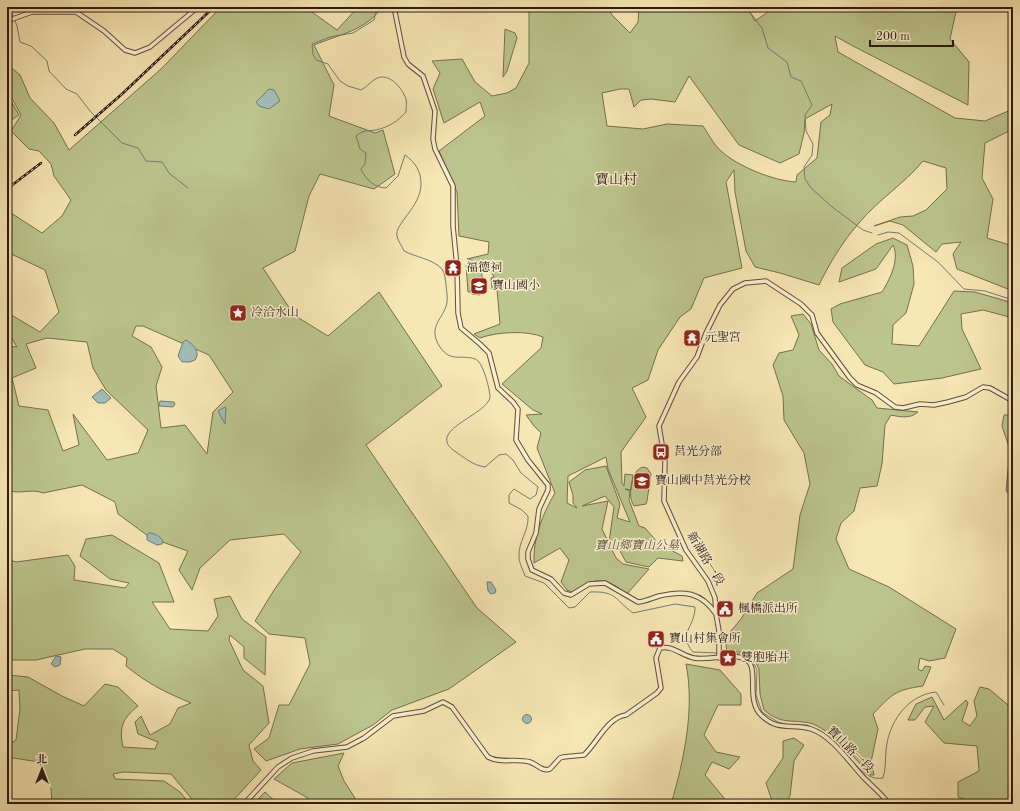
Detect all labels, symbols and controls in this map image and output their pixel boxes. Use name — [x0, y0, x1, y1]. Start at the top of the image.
scale bar — [870, 22, 953, 48]
text: 200 m — [876, 31, 910, 43]
district label: 寶山村 — [595, 172, 637, 187]
temple icon: 福德祠 — [443, 258, 463, 278]
place label: 福德祠 — [466, 260, 502, 274]
school or university icon: 寶山國小 — [469, 276, 489, 296]
place label: 寶山國小 — [492, 278, 540, 292]
place icon: 冷洽水山 — [228, 303, 248, 323]
place label: 冷洽水山 — [251, 305, 299, 319]
temple icon: 元聖宮 — [682, 328, 702, 348]
place label: 元聖宮 — [705, 330, 741, 344]
bus stop icon: 莒光分部 — [651, 442, 671, 462]
place label: 莒光分部 — [674, 444, 722, 458]
school or university icon: 寶山國中莒光分校 — [632, 471, 652, 491]
place label: 寶山國中莒光分校 — [655, 473, 751, 487]
street label: 新湖路一段 — [684, 529, 727, 588]
park label: 寶山鄉寶山公墓 — [595, 538, 681, 552]
public building icon: 楓橋派出所 — [715, 599, 735, 619]
place label: 楓橋派出所 — [738, 601, 798, 615]
public building icon: 寶山村集會所 — [646, 629, 666, 649]
place label: 寶山村集會所 — [669, 631, 741, 645]
place icon: 雙胞胎井 — [718, 648, 738, 668]
place label: 雙胞胎井 — [741, 650, 790, 664]
street label: 寶山路一段 — [825, 723, 877, 775]
north arrow — [22, 749, 62, 789]
text: 北 — [37, 753, 48, 766]

